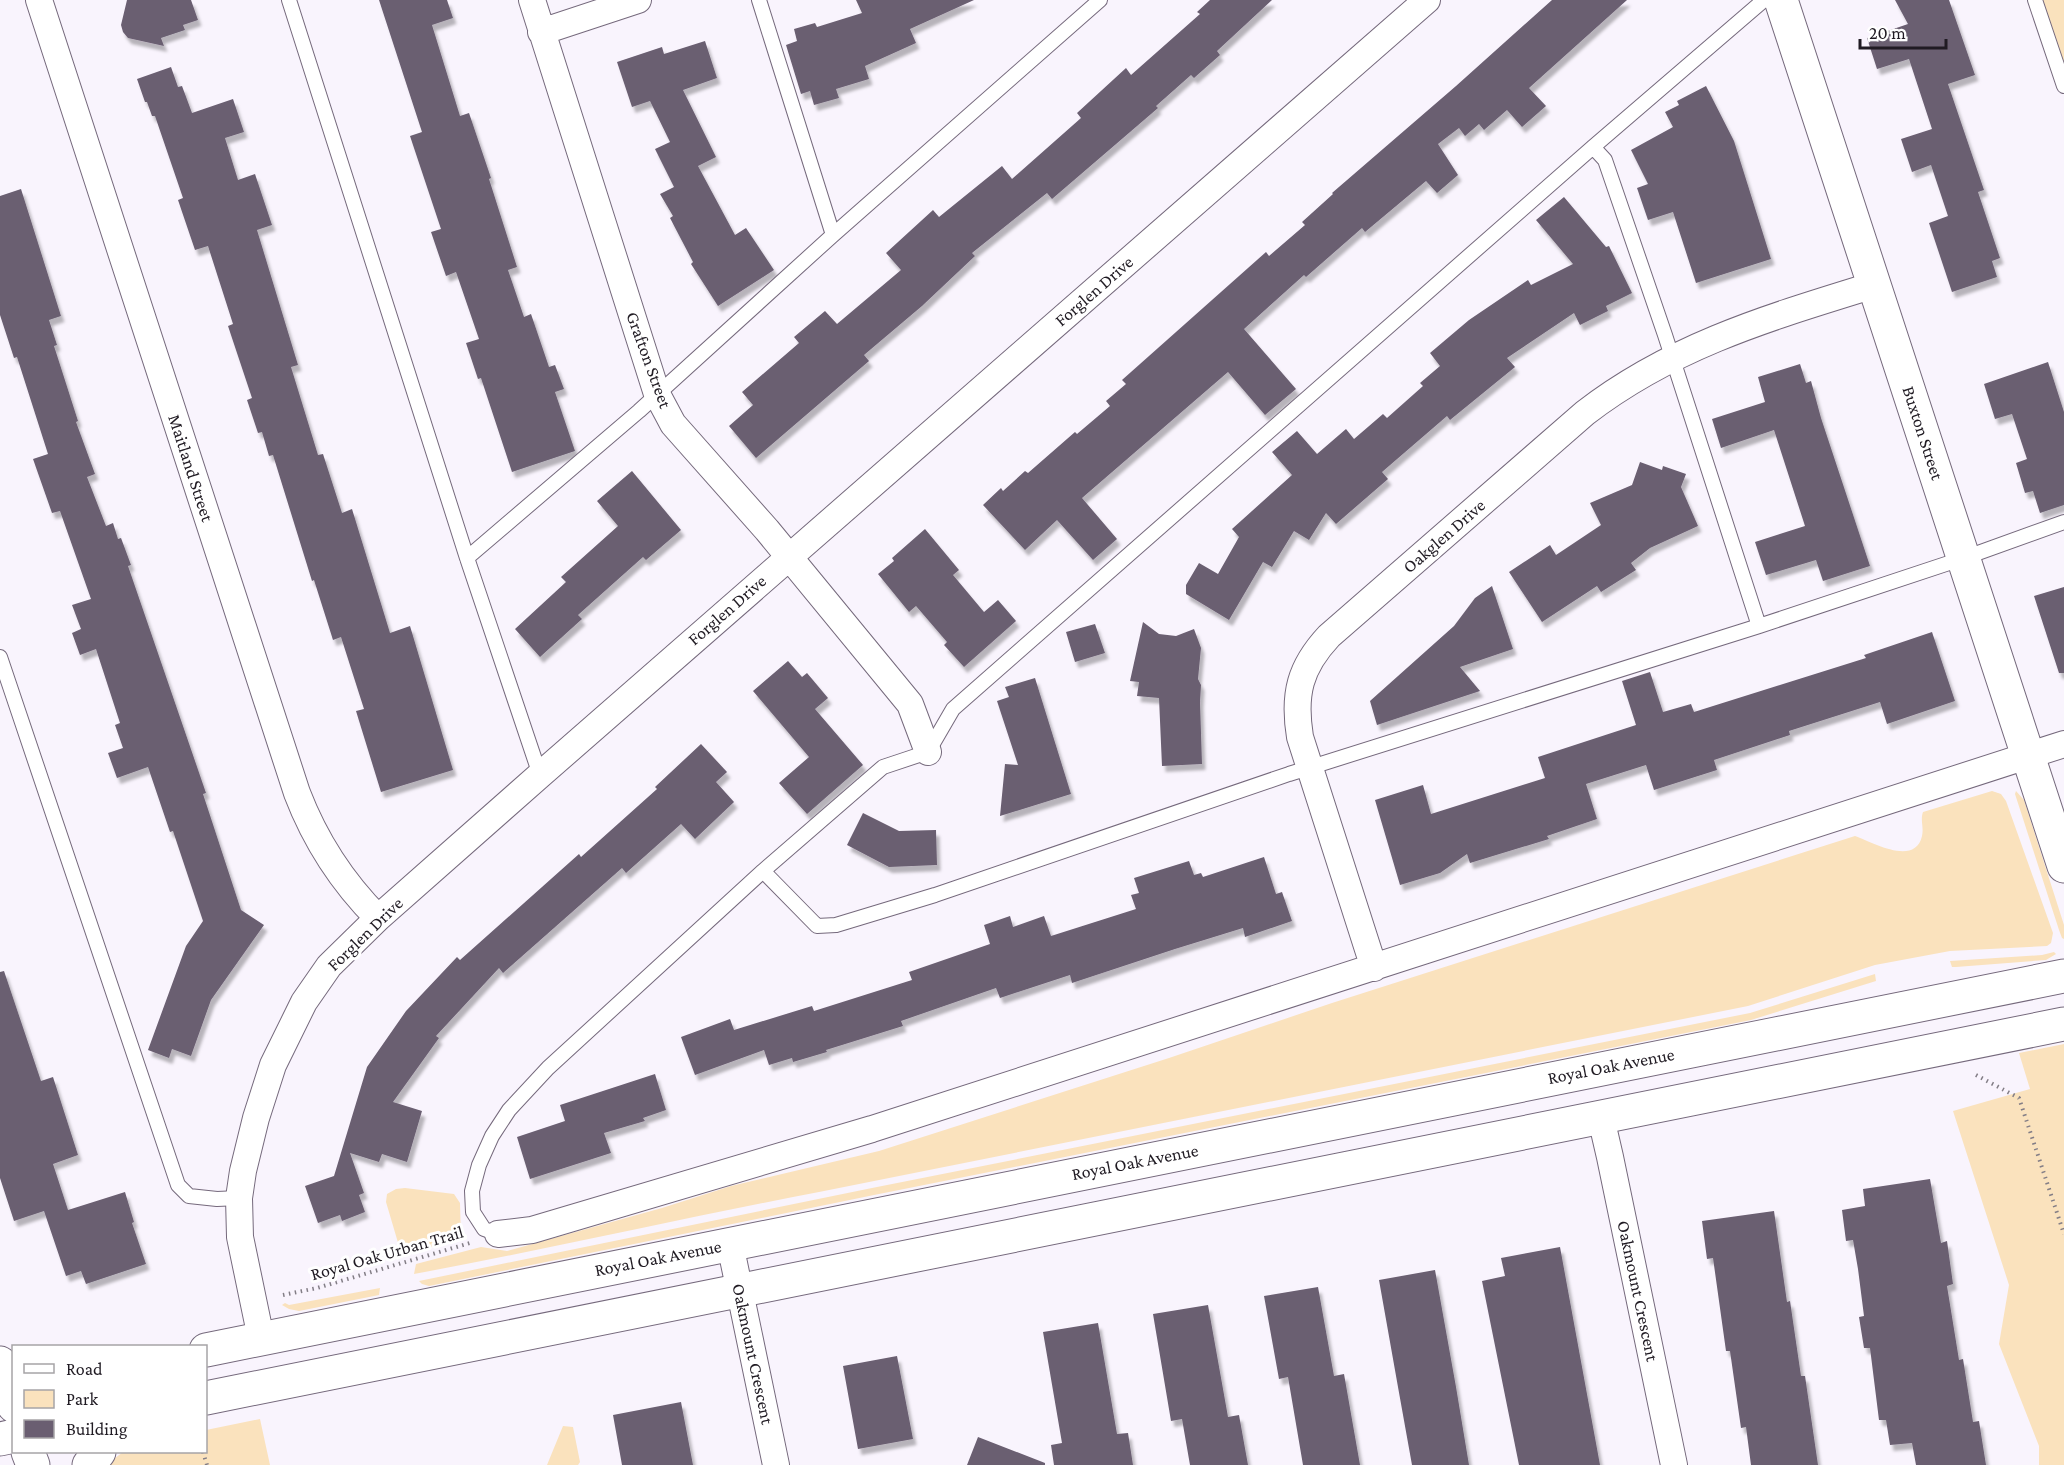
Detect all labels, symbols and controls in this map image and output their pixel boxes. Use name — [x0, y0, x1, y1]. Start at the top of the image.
scale bar — [1860, 12, 1946, 50]
text: 20 m — [1869, 23, 1906, 43]
street label: Forglen Drive — [1051, 252, 1137, 330]
street label: Grafton Street — [622, 309, 676, 412]
street label: Buxton Street — [1898, 383, 1948, 484]
street label: Maitland Street — [164, 412, 218, 525]
street label: Oakglen Drive — [1399, 495, 1489, 577]
street label: Forglen Drive — [684, 571, 770, 649]
street label: Forglen Drive — [323, 893, 407, 975]
street label: Royal Oak Avenue — [1546, 1044, 1676, 1088]
street label: Royal Oak Avenue — [1070, 1140, 1200, 1184]
street label: Oakmount Crescent — [1613, 1219, 1663, 1364]
street label: Royal Oak Urban Trail — [308, 1222, 466, 1284]
street label: Royal Oak Avenue — [593, 1236, 723, 1280]
street label: Oakmount Crescent — [728, 1282, 778, 1427]
legend — [12, 1345, 207, 1453]
text: Road — [66, 1359, 103, 1379]
text: Park — [66, 1389, 98, 1409]
text: Building — [66, 1419, 128, 1439]

